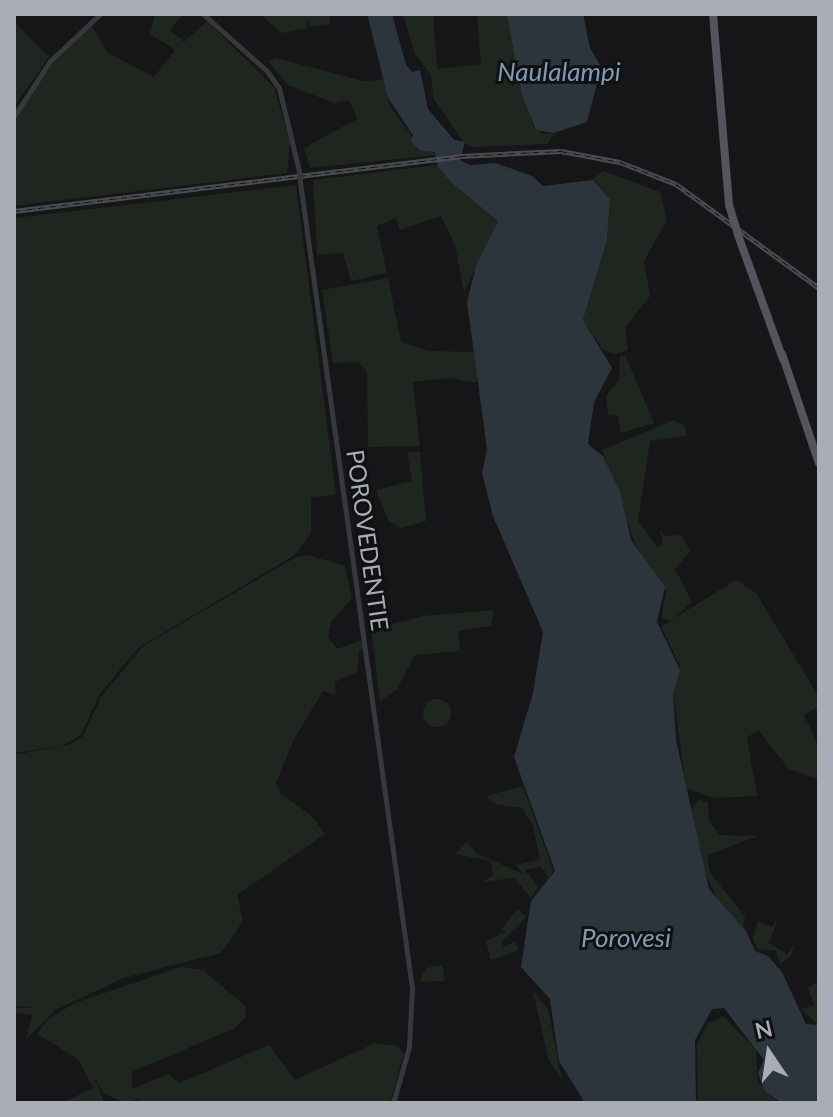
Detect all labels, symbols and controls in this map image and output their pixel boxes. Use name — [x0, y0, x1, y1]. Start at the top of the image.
water label: Naulalampi — [497, 56, 621, 88]
street label: POROVEDENTIE — [341, 448, 395, 632]
water label: Porovesi — [581, 922, 671, 954]
north arrow — [729, 1013, 809, 1093]
text: N — [752, 1014, 775, 1044]

